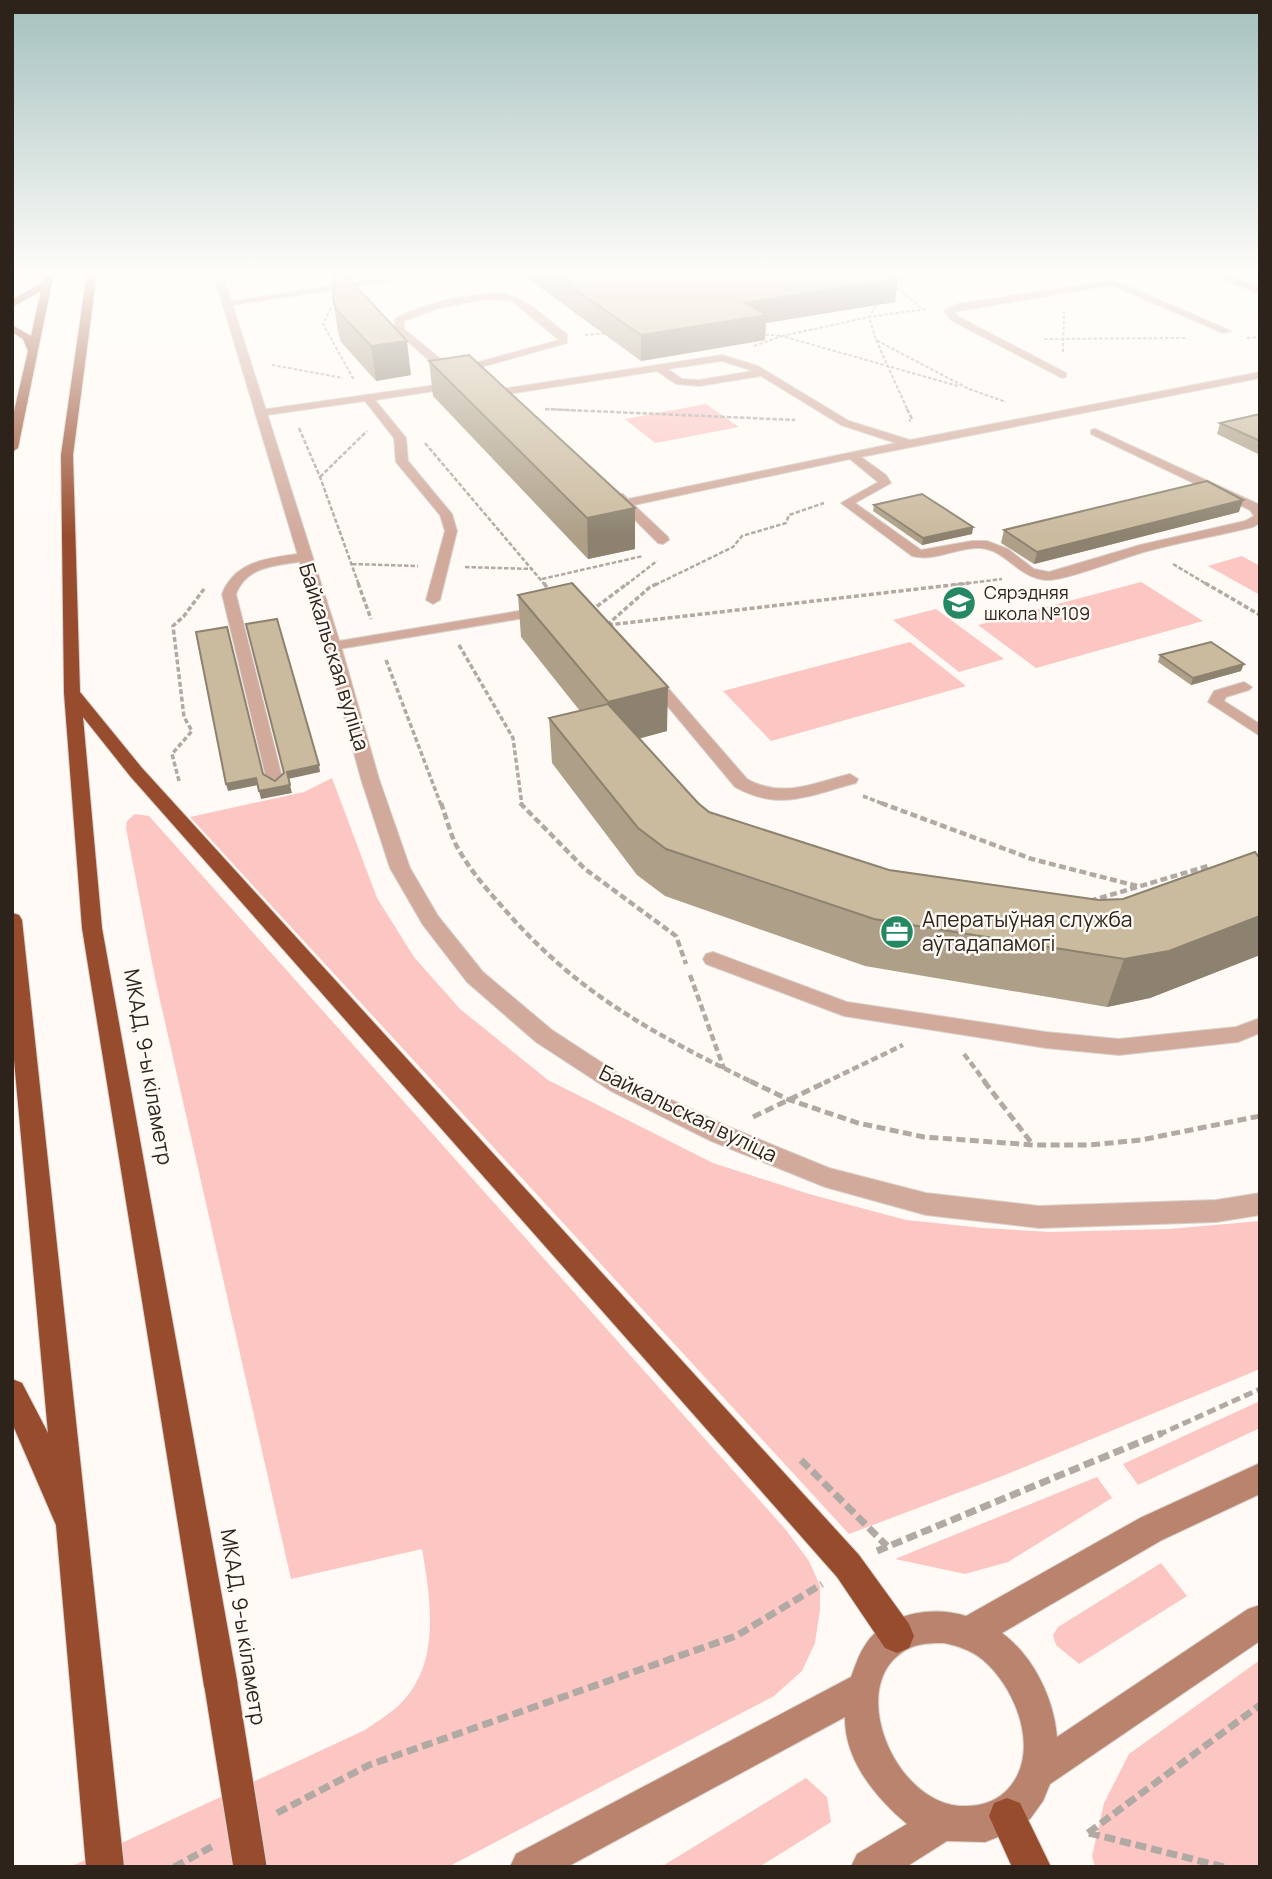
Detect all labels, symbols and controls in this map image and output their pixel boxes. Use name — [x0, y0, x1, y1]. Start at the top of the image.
street label: Байкальская вуліца — [293, 560, 377, 754]
place label: Сярэдняя школа №109 — [984, 580, 1090, 625]
school or university icon: Сярэдняя школа №109 — [940, 584, 978, 622]
place label: Аператыўная служба аўтадапамогі — [922, 905, 1132, 957]
office icon: Аператыўная служба аўтадапамогі — [878, 913, 916, 951]
street label: МКАД, 9-ы кіламетр — [118, 967, 180, 1167]
street label: Байкальская вуліца — [595, 1058, 782, 1168]
street label: МКАД, 9-ы кіламетр — [215, 1527, 273, 1727]

